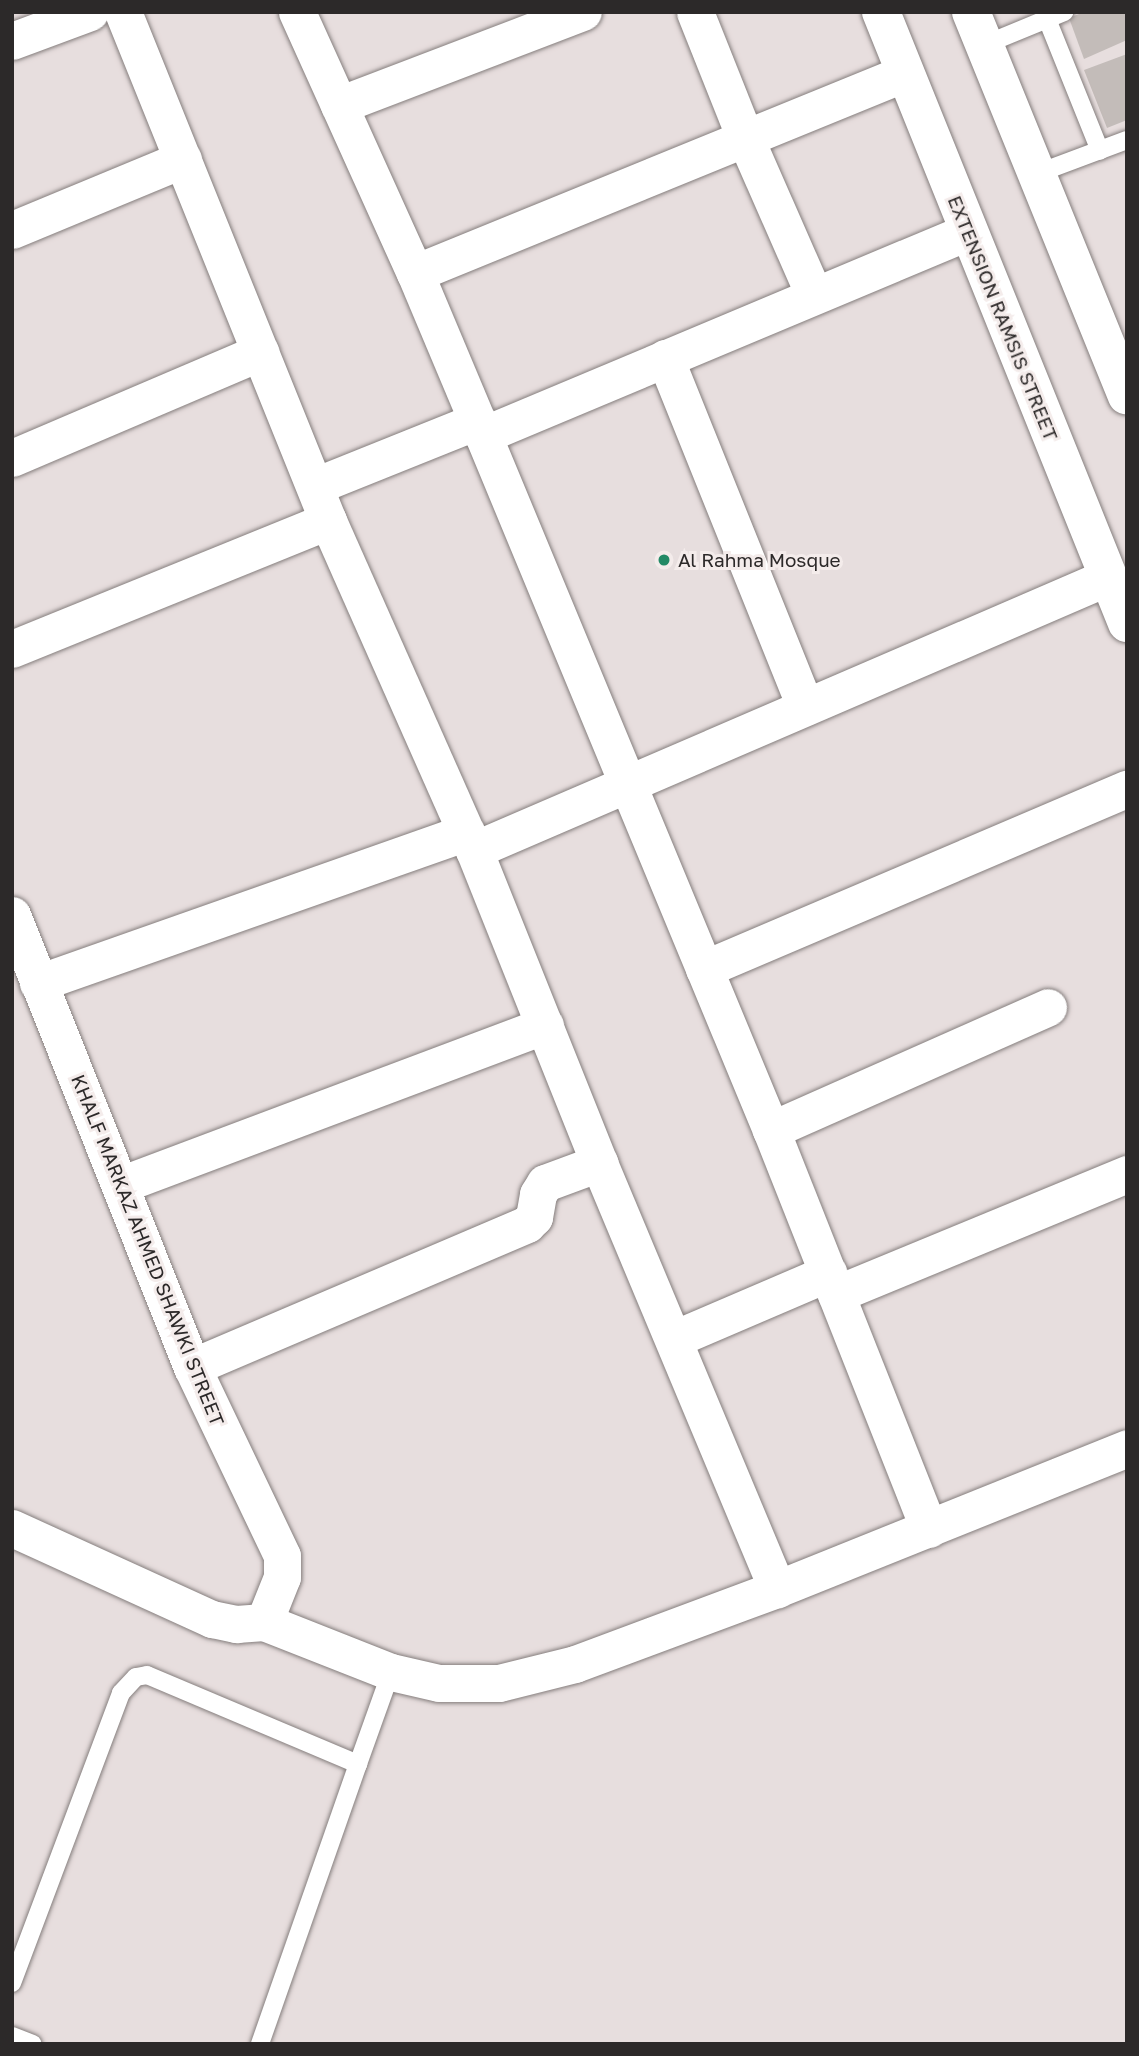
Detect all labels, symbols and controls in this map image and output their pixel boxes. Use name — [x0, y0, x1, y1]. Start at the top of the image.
street label: EXTENSION RAMSIS STREET — [943, 192, 1063, 444]
place label: Al Rahma Mosque — [678, 549, 841, 571]
marker: Al Rahma Mosque — [656, 552, 672, 568]
street label: KHALF MARKAZ AHMED SHAWKI STREET — [67, 1071, 229, 1429]

